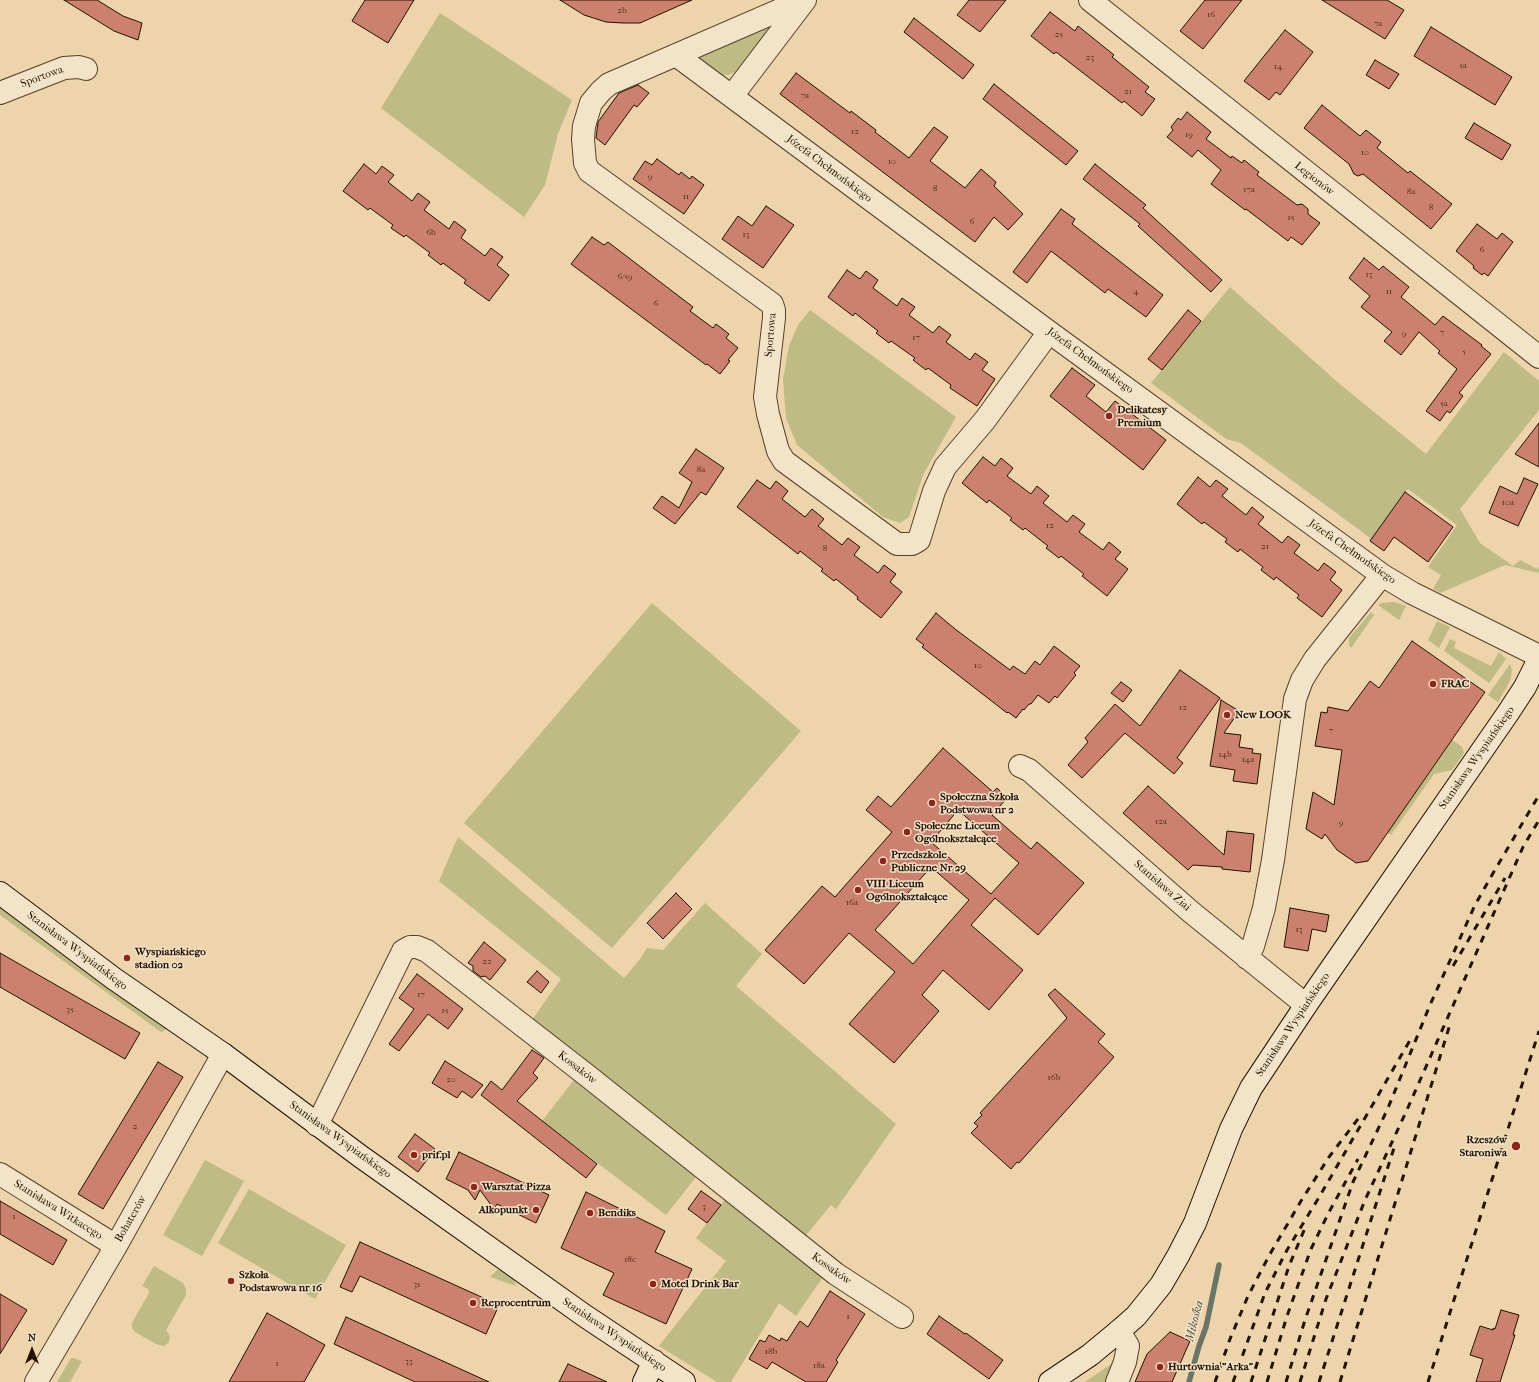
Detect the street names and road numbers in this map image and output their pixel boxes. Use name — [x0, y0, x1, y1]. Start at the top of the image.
street label: Sportowa — [19, 63, 65, 91]
street label: Józefa Chełmońskiego — [784, 133, 874, 205]
street label: Legionów — [1292, 159, 1336, 199]
street label: Sportowa — [762, 312, 780, 358]
street label: Józefa Chełmońskiego — [1044, 325, 1136, 397]
street label: Józefa Chełmońskiego — [1306, 517, 1398, 587]
street label: Stanisława Wyspiańskiego — [1436, 704, 1518, 812]
street label: Stanisława Ziai — [1131, 858, 1193, 914]
street label: Stanisława Wyspiańskiego — [24, 909, 130, 993]
street label: Stanisława Wyspiańskiego — [1253, 970, 1333, 1080]
street label: Kossaków — [555, 1049, 599, 1087]
street label: Stanisława Wyspiańskiego — [287, 1099, 393, 1181]
street label: Stanisława Witkacego — [11, 1177, 105, 1243]
street label: Bohaterów — [112, 1193, 150, 1245]
street label: Kossaków — [809, 1250, 853, 1288]
street label: Stanisława Wyspiańskiego — [559, 1295, 669, 1375]

